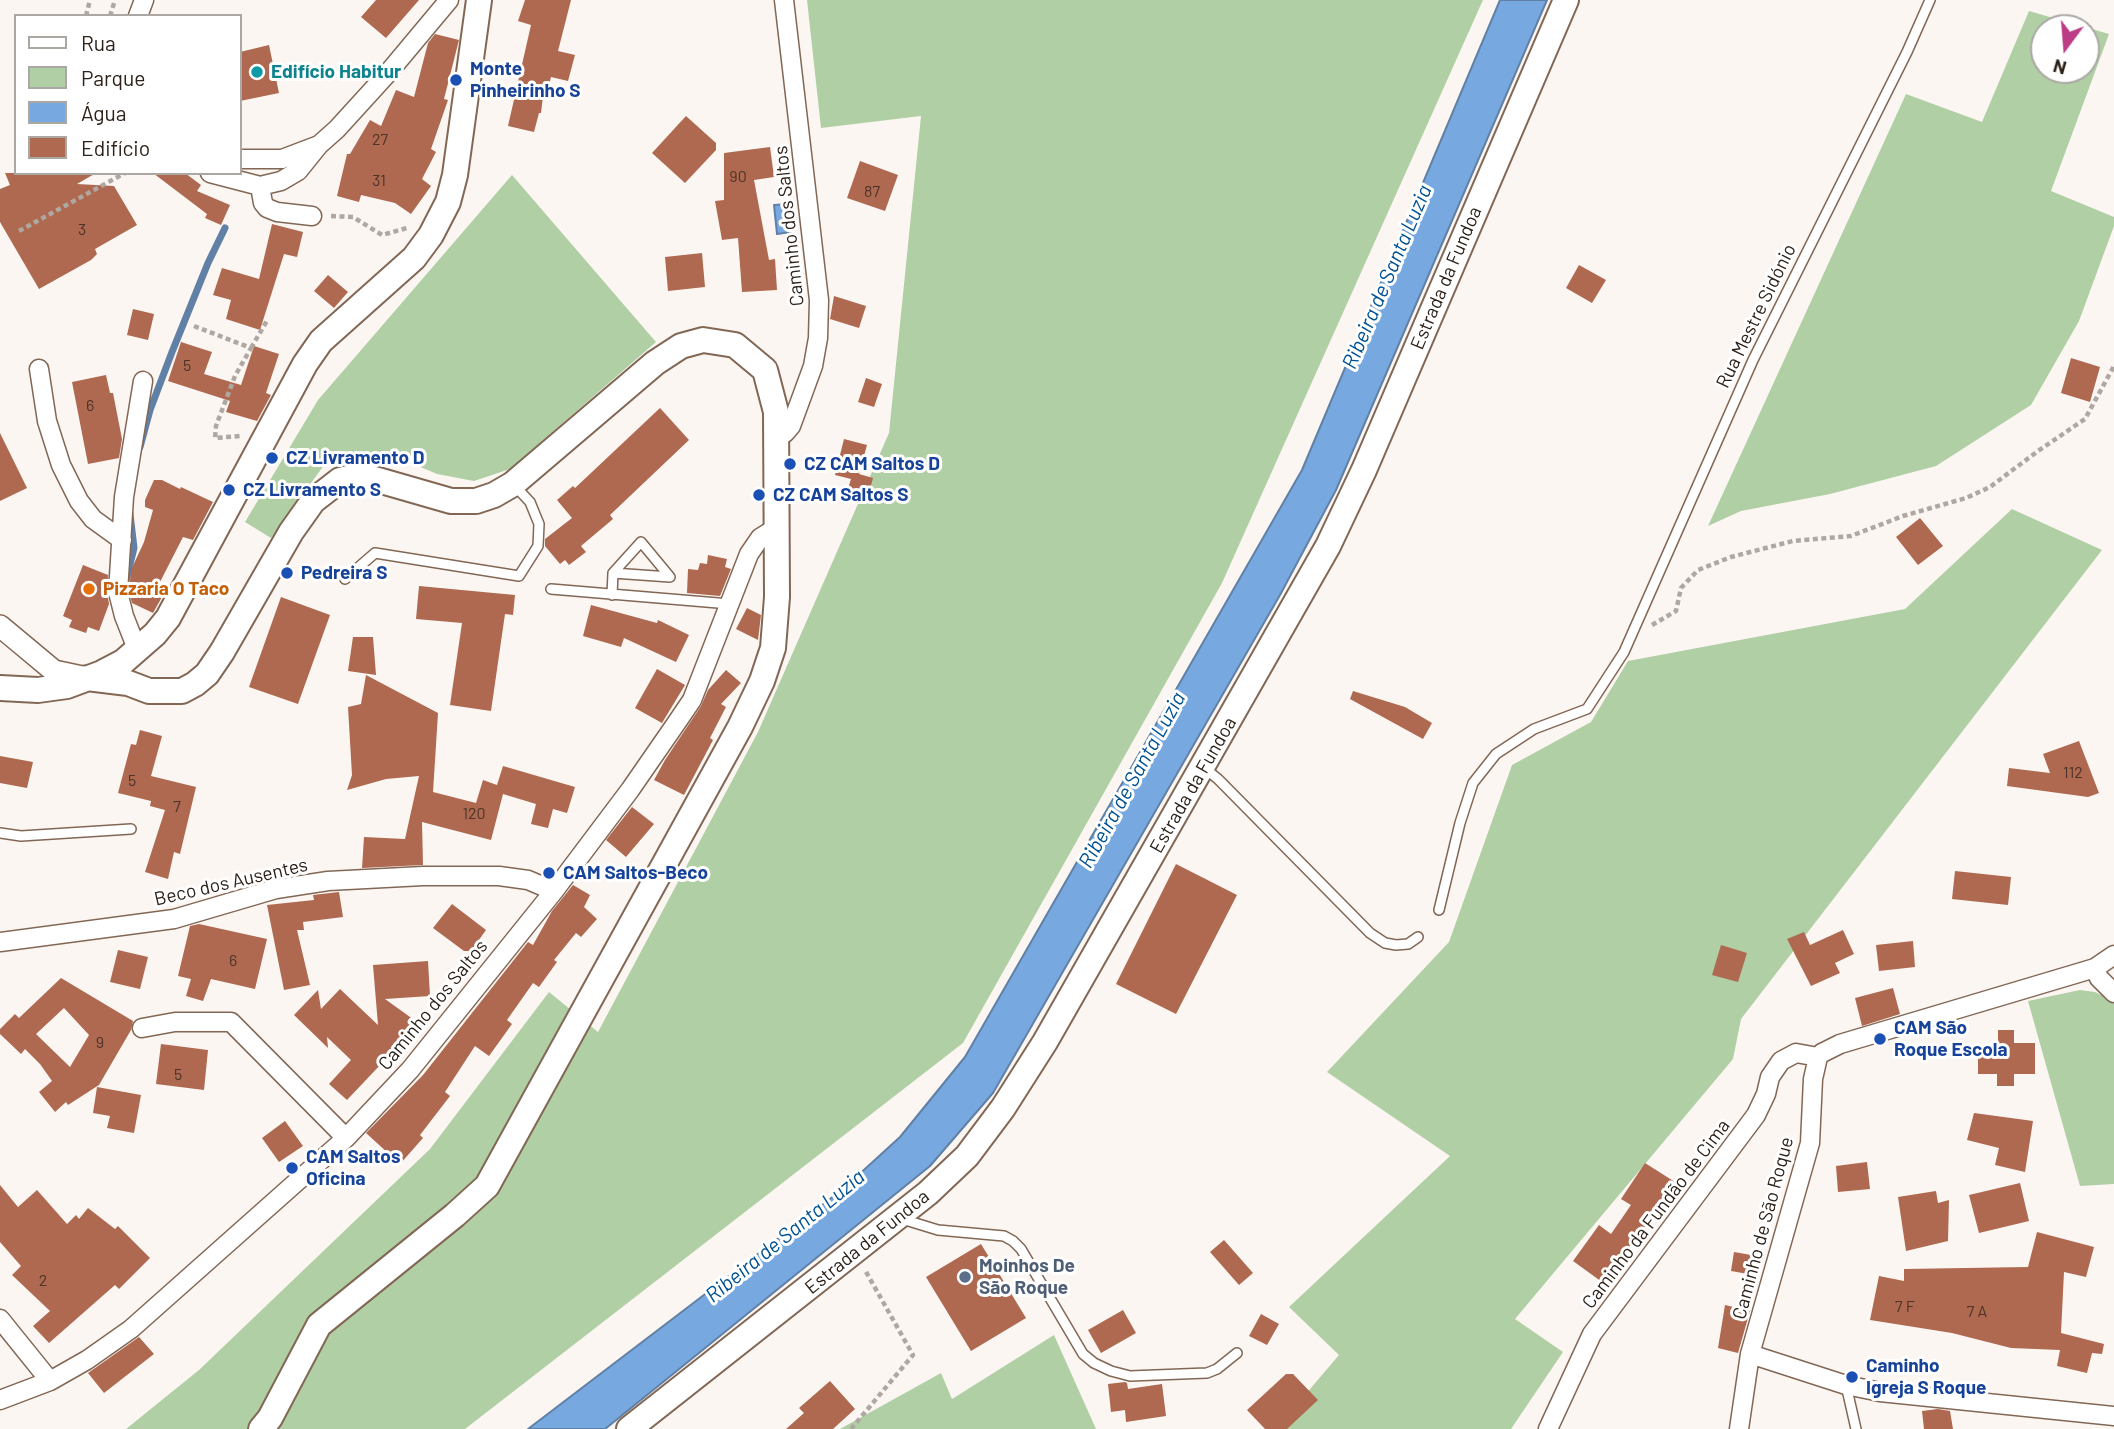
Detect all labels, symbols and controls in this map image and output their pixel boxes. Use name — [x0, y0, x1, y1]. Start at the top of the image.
legend — [14, 14, 242, 175]
north arrow — [2030, 14, 2100, 84]
text: Rua — [81, 30, 116, 55]
text: N — [2050, 55, 2069, 81]
place label: Monte Pinheirinho S — [470, 58, 581, 102]
place label: Edifício Habitur — [271, 61, 401, 83]
marker: Edifício Habitur — [249, 64, 265, 80]
text: Parque — [81, 65, 146, 90]
marker: Monte Pinheirinho S — [448, 72, 464, 88]
text: Água — [81, 100, 127, 125]
house number: 27 — [372, 130, 388, 150]
text: Edifício — [81, 135, 150, 160]
street label: Caminho dos Saltos — [769, 145, 809, 307]
house number: 90 — [729, 167, 747, 187]
house number: 31 — [372, 171, 386, 191]
water label: Ribeira de Santa Luzia — [1337, 181, 1437, 373]
house number: 87 — [864, 182, 880, 202]
street label: Estrada da Fundoa — [1406, 203, 1486, 353]
house number: 3 — [78, 220, 86, 240]
street label: Rua Mestre Sidónio — [1711, 240, 1801, 392]
house number: 5 — [183, 356, 191, 376]
house number: 6 — [86, 396, 94, 416]
place label: CZ Livramento D — [286, 447, 425, 469]
marker: CZ Livramento D — [264, 450, 280, 466]
place label: CZ CAM Saltos D — [804, 453, 940, 475]
marker: CZ CAM Saltos D — [782, 456, 798, 472]
place label: CZ Livramento S — [243, 479, 381, 501]
marker: CZ Livramento S — [221, 482, 237, 498]
place label: CZ CAM Saltos S — [773, 484, 908, 506]
marker: CZ CAM Saltos S — [751, 487, 767, 503]
place label: Pedreira S — [301, 562, 387, 584]
marker: Pedreira S — [279, 565, 295, 581]
place label: Pizzaria O Taco — [103, 578, 229, 600]
marker: Pizzaria O Taco — [81, 581, 97, 597]
water label: Ribeira de Santa Luzia — [1073, 688, 1191, 872]
street label: Estrada da Fundoa — [1145, 713, 1241, 857]
house number: 112 — [2063, 763, 2083, 783]
house number: 5 — [128, 771, 136, 791]
house number: 7 — [173, 797, 181, 817]
house number: 120 — [462, 804, 486, 824]
street label: Beco dos Ausentes — [152, 853, 310, 911]
place label: CAM Saltos-Beco — [563, 862, 708, 884]
marker: CAM Saltos-Beco — [541, 865, 557, 881]
street label: Caminho dos Saltos — [373, 935, 493, 1075]
house number: 6 — [229, 951, 237, 971]
place label: CAM São Roque Escola — [1894, 1017, 2007, 1061]
marker: CAM São Roque Escola — [1872, 1031, 1888, 1047]
house number: 9 — [96, 1033, 104, 1053]
house number: 5 — [174, 1065, 182, 1085]
street label: Caminho da Fundão de Cima — [1577, 1115, 1735, 1313]
street label: Caminho de São Roque — [1728, 1134, 1798, 1322]
place label: CAM Saltos Oficina — [306, 1146, 400, 1190]
marker: CAM Saltos Oficina — [284, 1160, 300, 1176]
water label: Ribeira de Santa Luzia — [700, 1164, 870, 1308]
street label: Estrada da Fundoa — [800, 1185, 934, 1299]
place label: Moinhos De São Roque — [979, 1255, 1075, 1299]
marker: Moinhos De São Roque — [957, 1269, 973, 1285]
house number: 2 — [39, 1271, 47, 1291]
house number: 7 F — [1895, 1297, 1915, 1317]
house number: 7 A — [1967, 1302, 1987, 1322]
place label: Caminho Igreja S Roque — [1866, 1355, 1986, 1399]
marker: Caminho Igreja S Roque — [1844, 1369, 1860, 1385]

